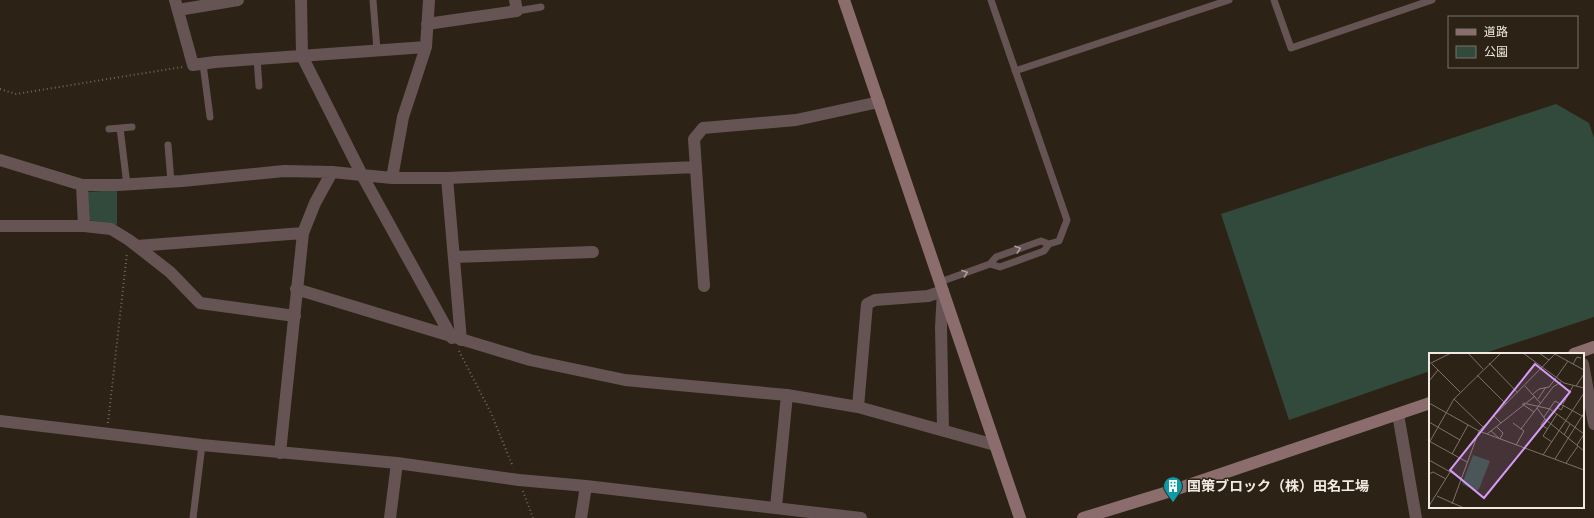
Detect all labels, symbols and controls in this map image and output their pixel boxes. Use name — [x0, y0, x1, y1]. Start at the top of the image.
legend — [1448, 16, 1578, 68]
text: 道路 — [1484, 23, 1508, 41]
text: 公園 — [1484, 43, 1508, 61]
one-way arrow — [1014, 245, 1021, 254]
one-way arrow — [962, 270, 969, 278]
inset map — [1429, 353, 1584, 508]
building icon: 国策ブロック（株）田名工場 — [1162, 475, 1184, 503]
place label: 国策ブロック（株）田名工場 — [1187, 476, 1369, 496]

